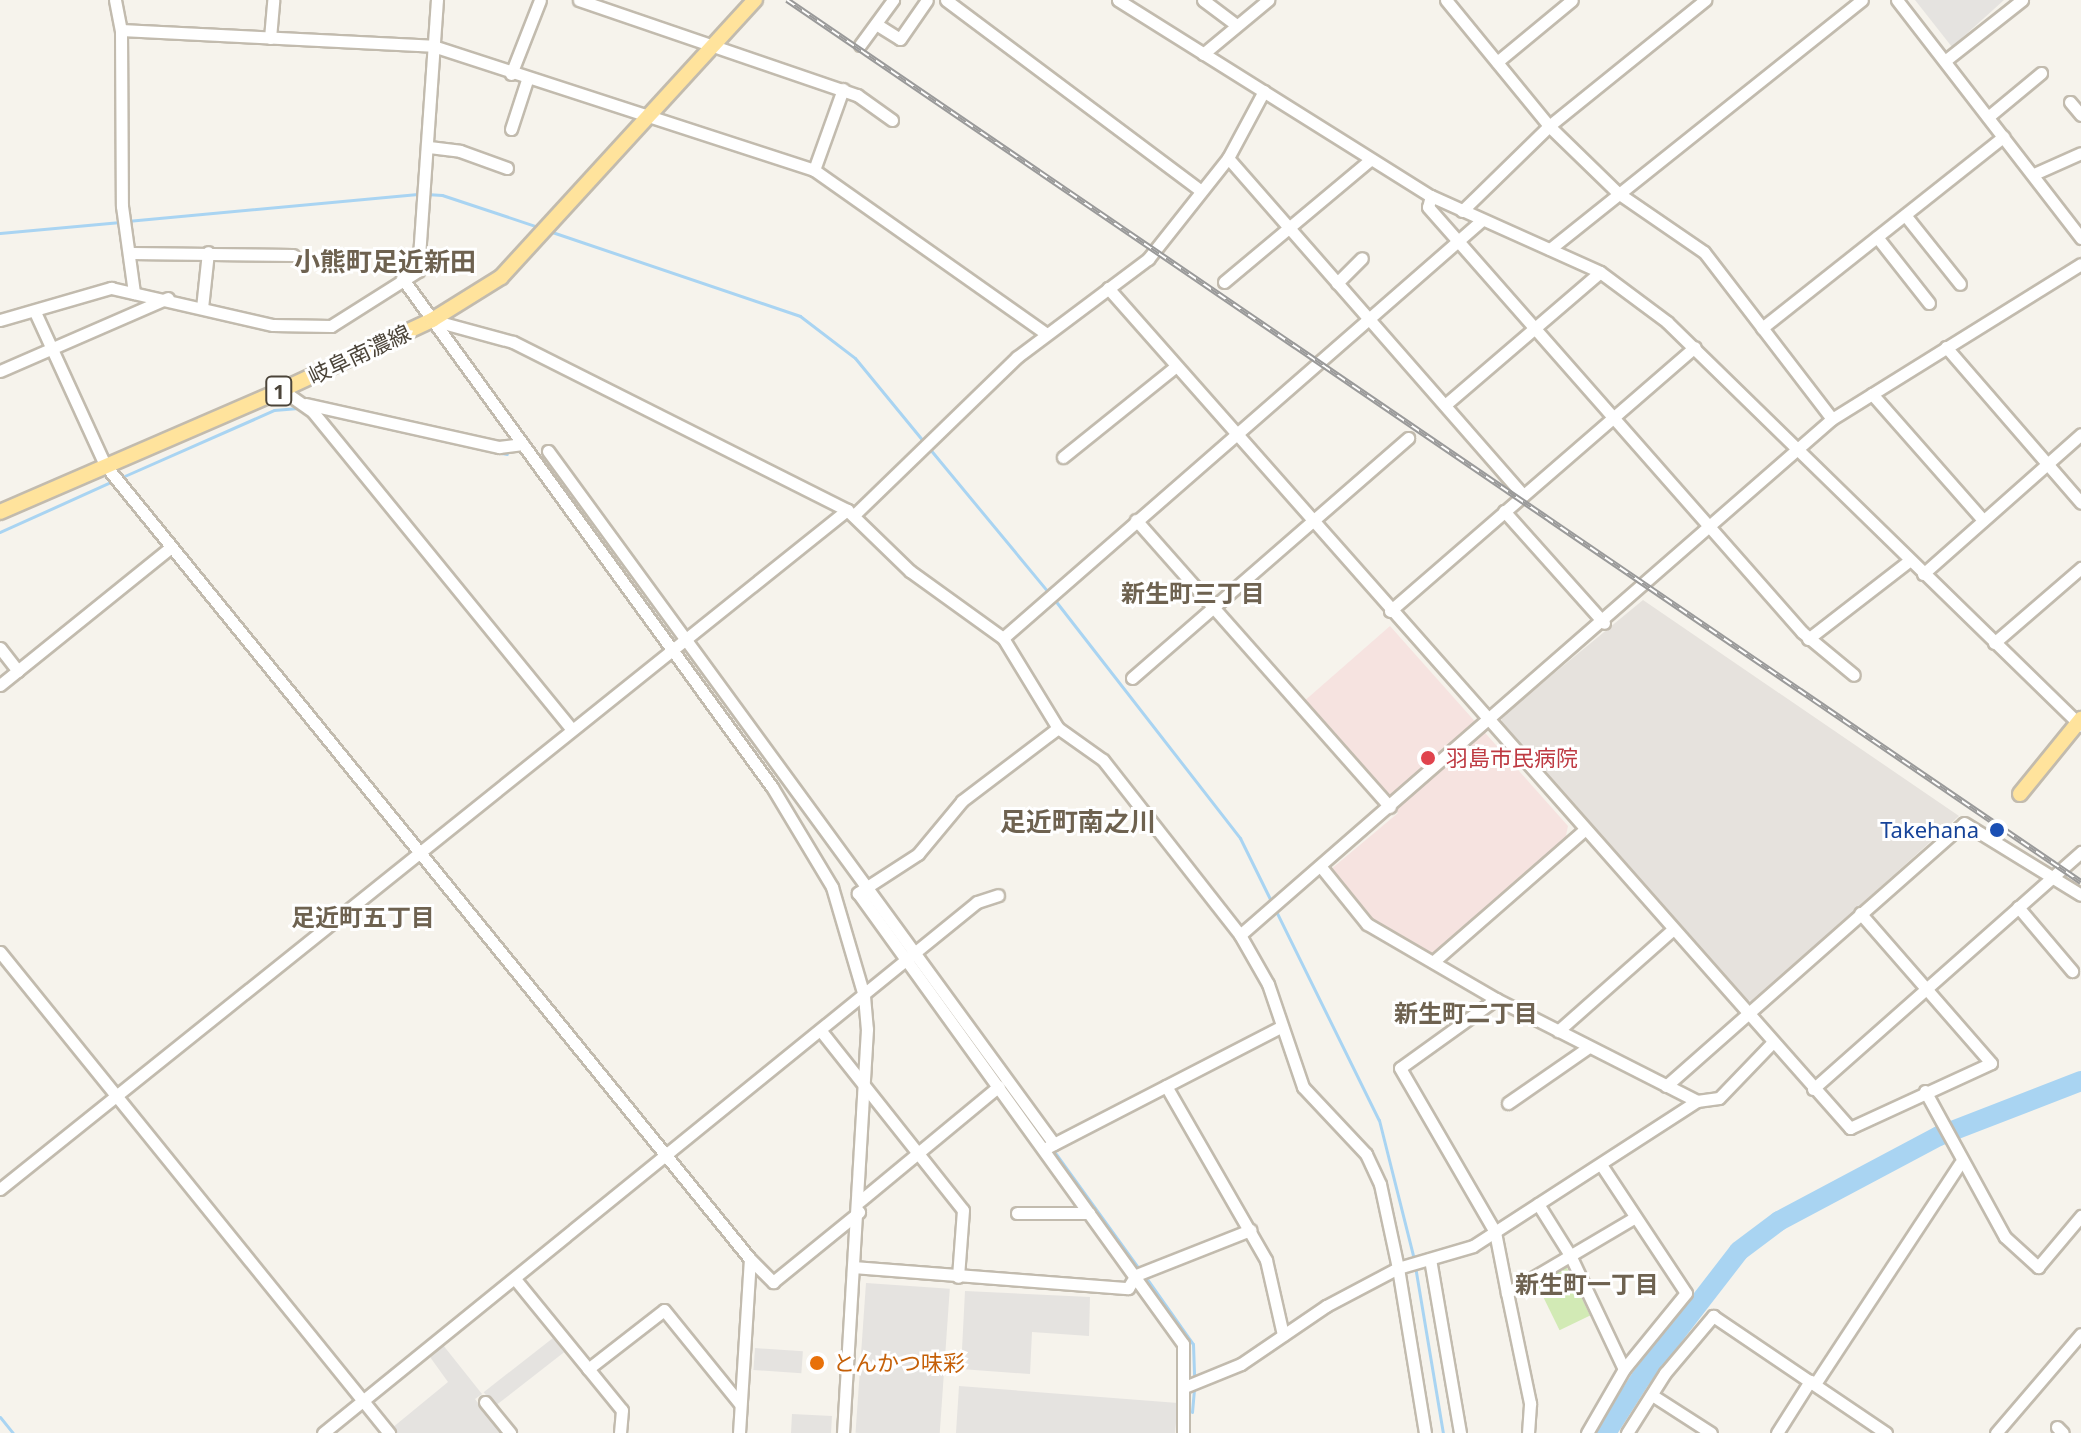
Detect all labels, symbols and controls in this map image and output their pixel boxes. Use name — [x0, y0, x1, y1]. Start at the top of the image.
district label: 小熊町足近新田 — [294, 246, 476, 278]
street label: 岐阜南濃線 — [304, 319, 414, 389]
road number: 1 — [265, 375, 293, 407]
district label: 新生町三丁目 — [1121, 579, 1265, 607]
place label: 羽島市民病院 — [1446, 745, 1578, 771]
marker: 羽島市民病院 — [1417, 747, 1439, 769]
district label: 足近町南之川 — [1000, 806, 1156, 838]
place label: Takehana — [1880, 817, 1979, 843]
marker: Takehana — [1986, 819, 2008, 841]
district label: 足近町五丁目 — [291, 903, 435, 931]
district label: 新生町二丁目 — [1394, 999, 1538, 1027]
district label: 新生町一丁目 — [1515, 1270, 1659, 1298]
place label: とんかつ味彩 — [833, 1350, 965, 1376]
marker: とんかつ味彩 — [808, 1354, 826, 1372]

